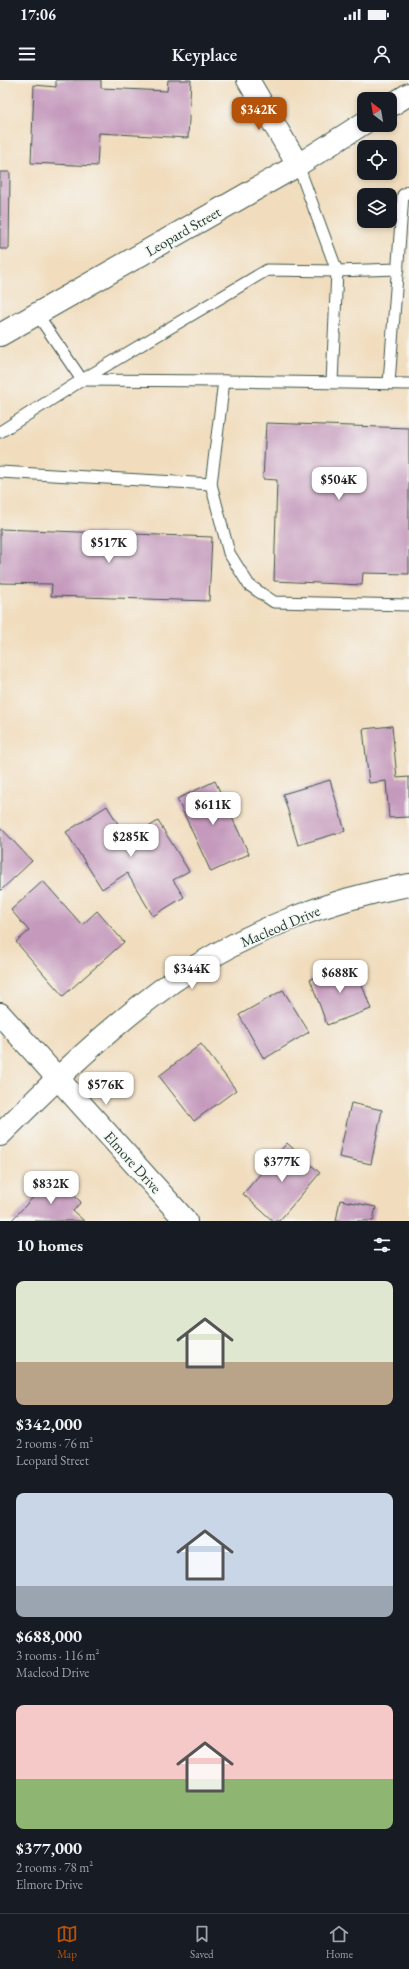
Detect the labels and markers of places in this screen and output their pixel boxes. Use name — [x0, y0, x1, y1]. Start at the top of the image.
pin: $342K — [231, 97, 287, 131]
pin: $504K — [311, 467, 367, 501]
pin: $517K — [81, 530, 137, 564]
pin: $611K — [185, 792, 241, 826]
pin: $285K — [103, 824, 159, 858]
pin: $344K — [164, 956, 220, 990]
pin: $688K — [312, 960, 368, 994]
pin: $576K — [78, 1072, 134, 1106]
pin: $377K — [254, 1149, 310, 1183]
pin: $832K — [23, 1171, 79, 1205]

